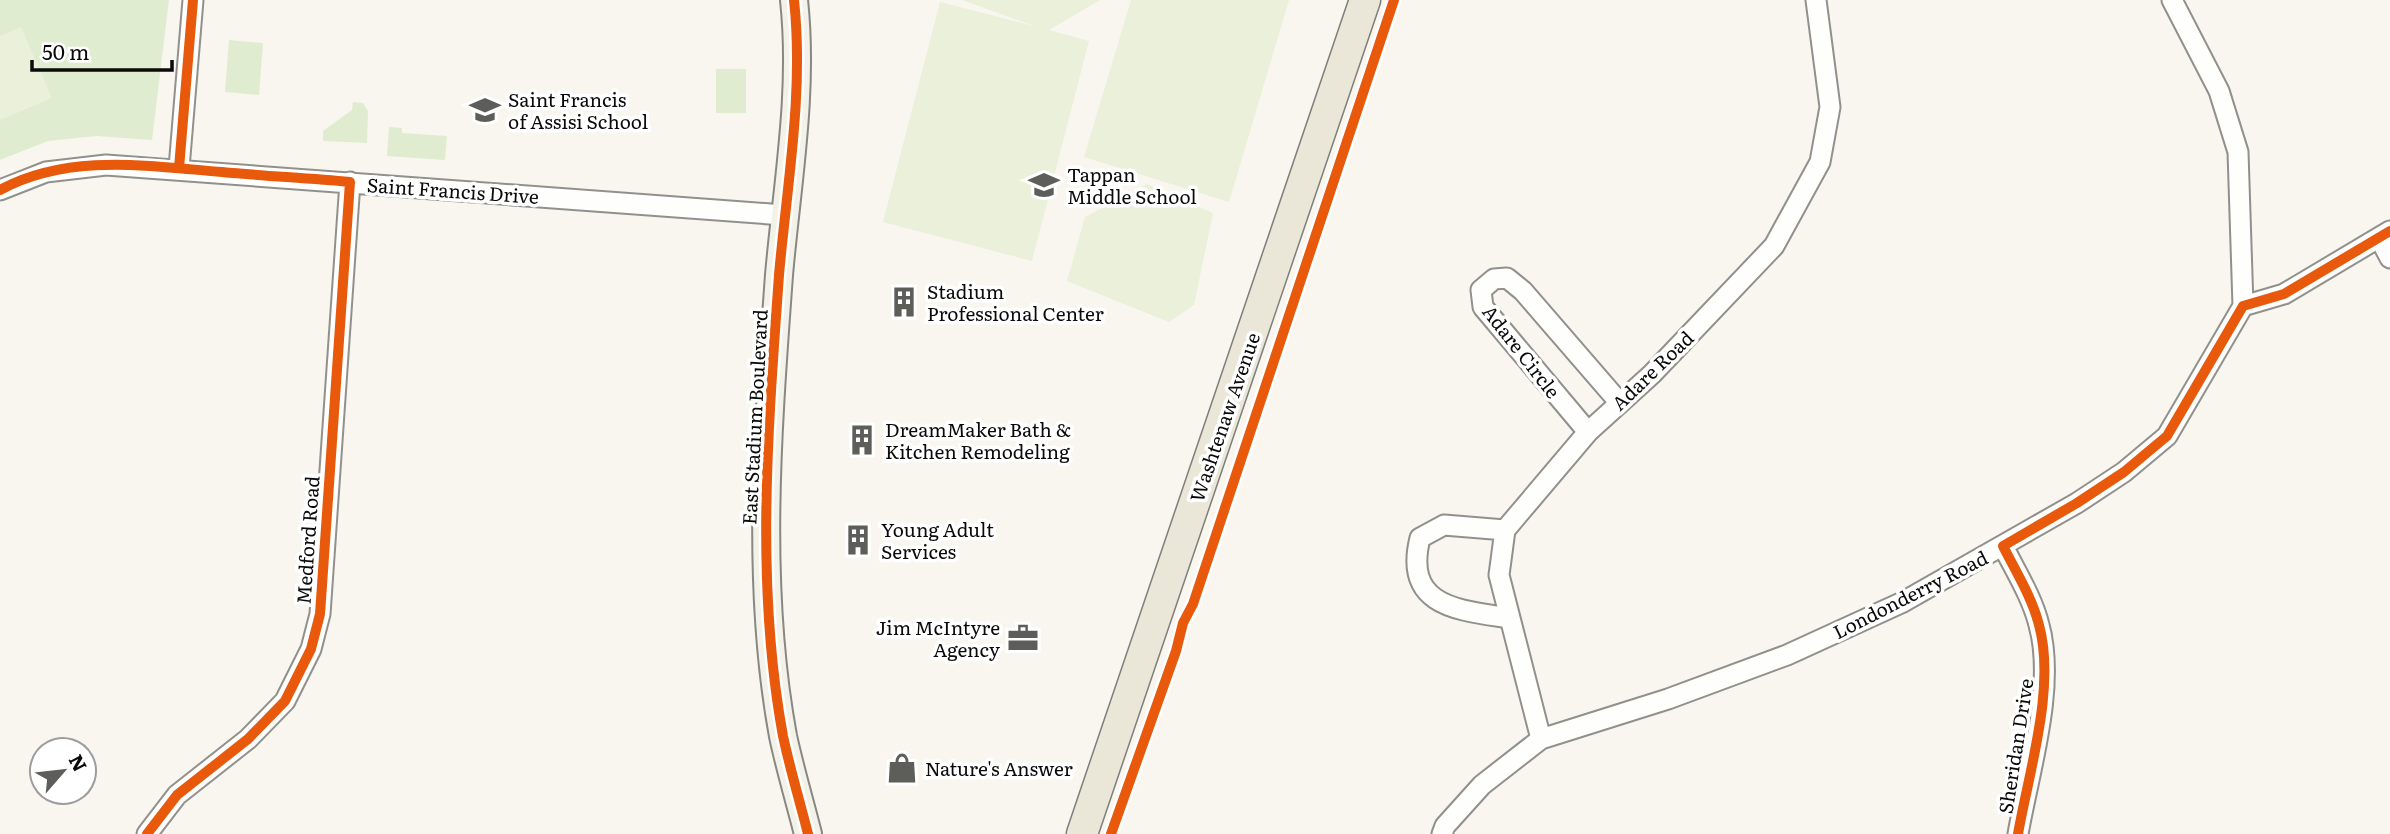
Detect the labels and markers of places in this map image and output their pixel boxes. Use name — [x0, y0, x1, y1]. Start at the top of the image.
place label: Saint Francis of Assisi School — [508, 85, 648, 135]
school or university icon: Saint Francis of Assisi School — [468, 93, 502, 127]
place label: Tappan Middle School — [1067, 160, 1197, 210]
school or university icon: Tappan Middle School — [1027, 168, 1061, 202]
place label: Stadium Professional Center — [927, 277, 1104, 327]
building icon: Stadium Professional Center — [887, 285, 921, 319]
place label: DreamMaker Bath & Kitchen Remodeling — [885, 415, 1071, 465]
building icon: DreamMaker Bath & Kitchen Remodeling — [845, 423, 879, 457]
place label: Young Adult Services — [881, 515, 994, 565]
building icon: Young Adult Services — [841, 523, 875, 557]
place label: Jim McIntyre Agency — [876, 613, 1000, 663]
office icon: Jim McIntyre Agency — [1006, 621, 1040, 655]
shop icon: Nature's Answer — [885, 751, 919, 785]
place label: Nature's Answer — [925, 754, 1073, 782]

